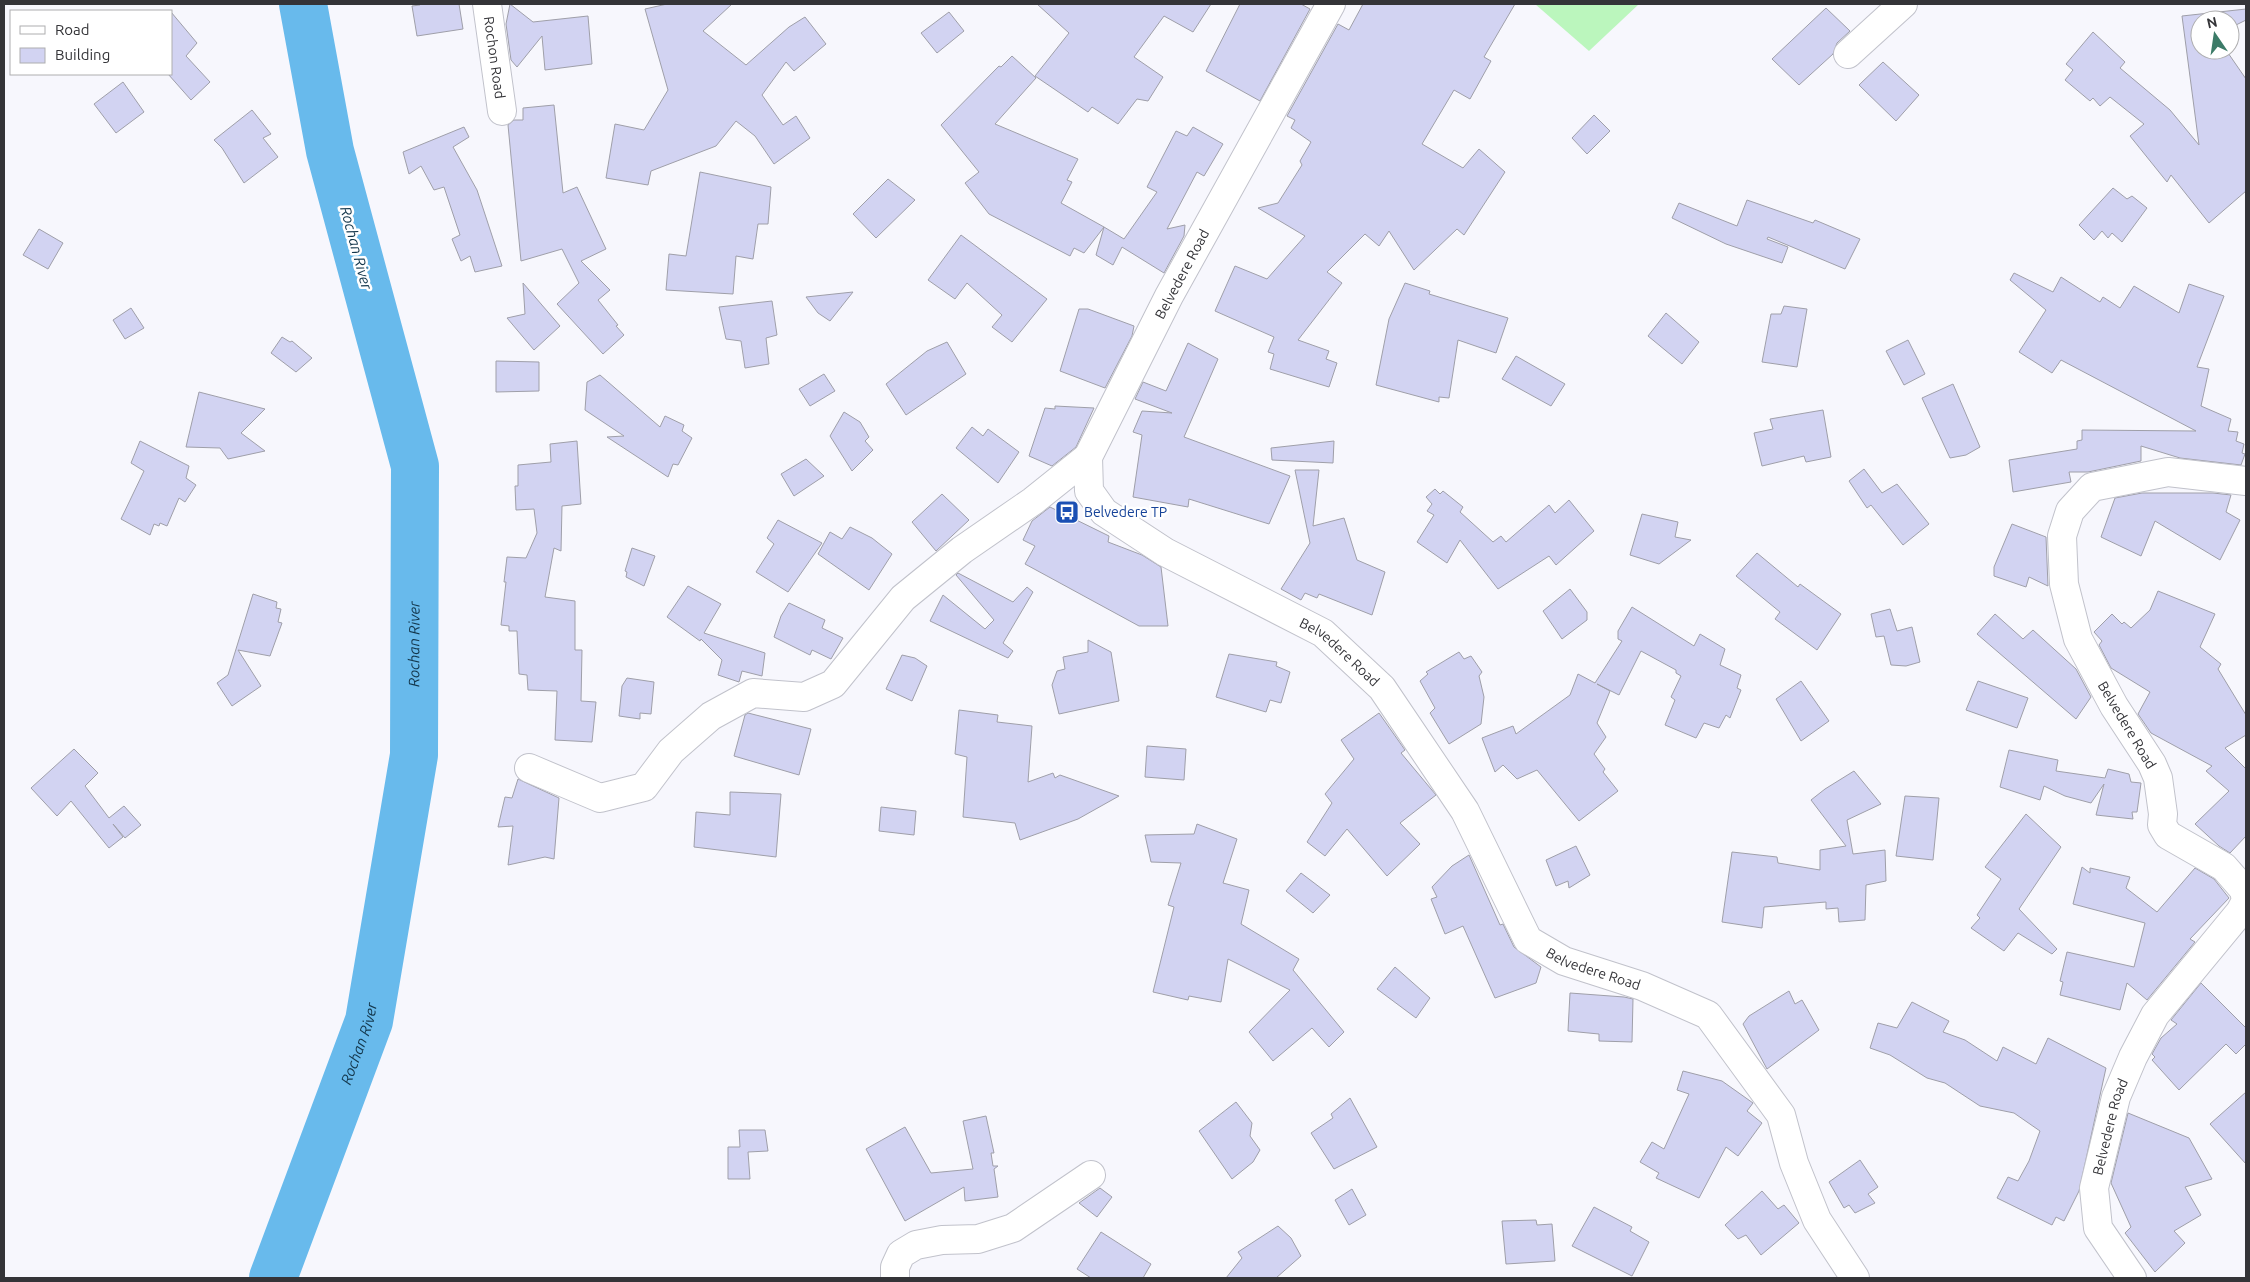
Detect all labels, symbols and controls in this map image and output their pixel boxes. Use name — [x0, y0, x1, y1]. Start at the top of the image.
legend — [10, 10, 172, 75]
north arrow — [2190, 10, 2240, 60]
text: N — [2205, 13, 2219, 31]
street label: Rochon Road — [481, 15, 508, 100]
text: Road — [55, 21, 90, 38]
text: Building — [55, 46, 110, 63]
water label: Rochan River — [337, 204, 376, 293]
street label: Belvedere Road — [1152, 226, 1212, 322]
bus stop icon: Belvedere TP — [1054, 499, 1080, 525]
place label: Belvedere TP — [1084, 504, 1167, 520]
water label: Rochan River — [405, 600, 423, 687]
street label: Belvedere Road — [1297, 614, 1383, 689]
street label: Belvedere Road — [2095, 678, 2159, 772]
street label: Belvedere Road — [1543, 944, 1643, 993]
water label: Rochan River — [337, 1000, 380, 1087]
street label: Belvedere Road — [2089, 1076, 2131, 1177]

